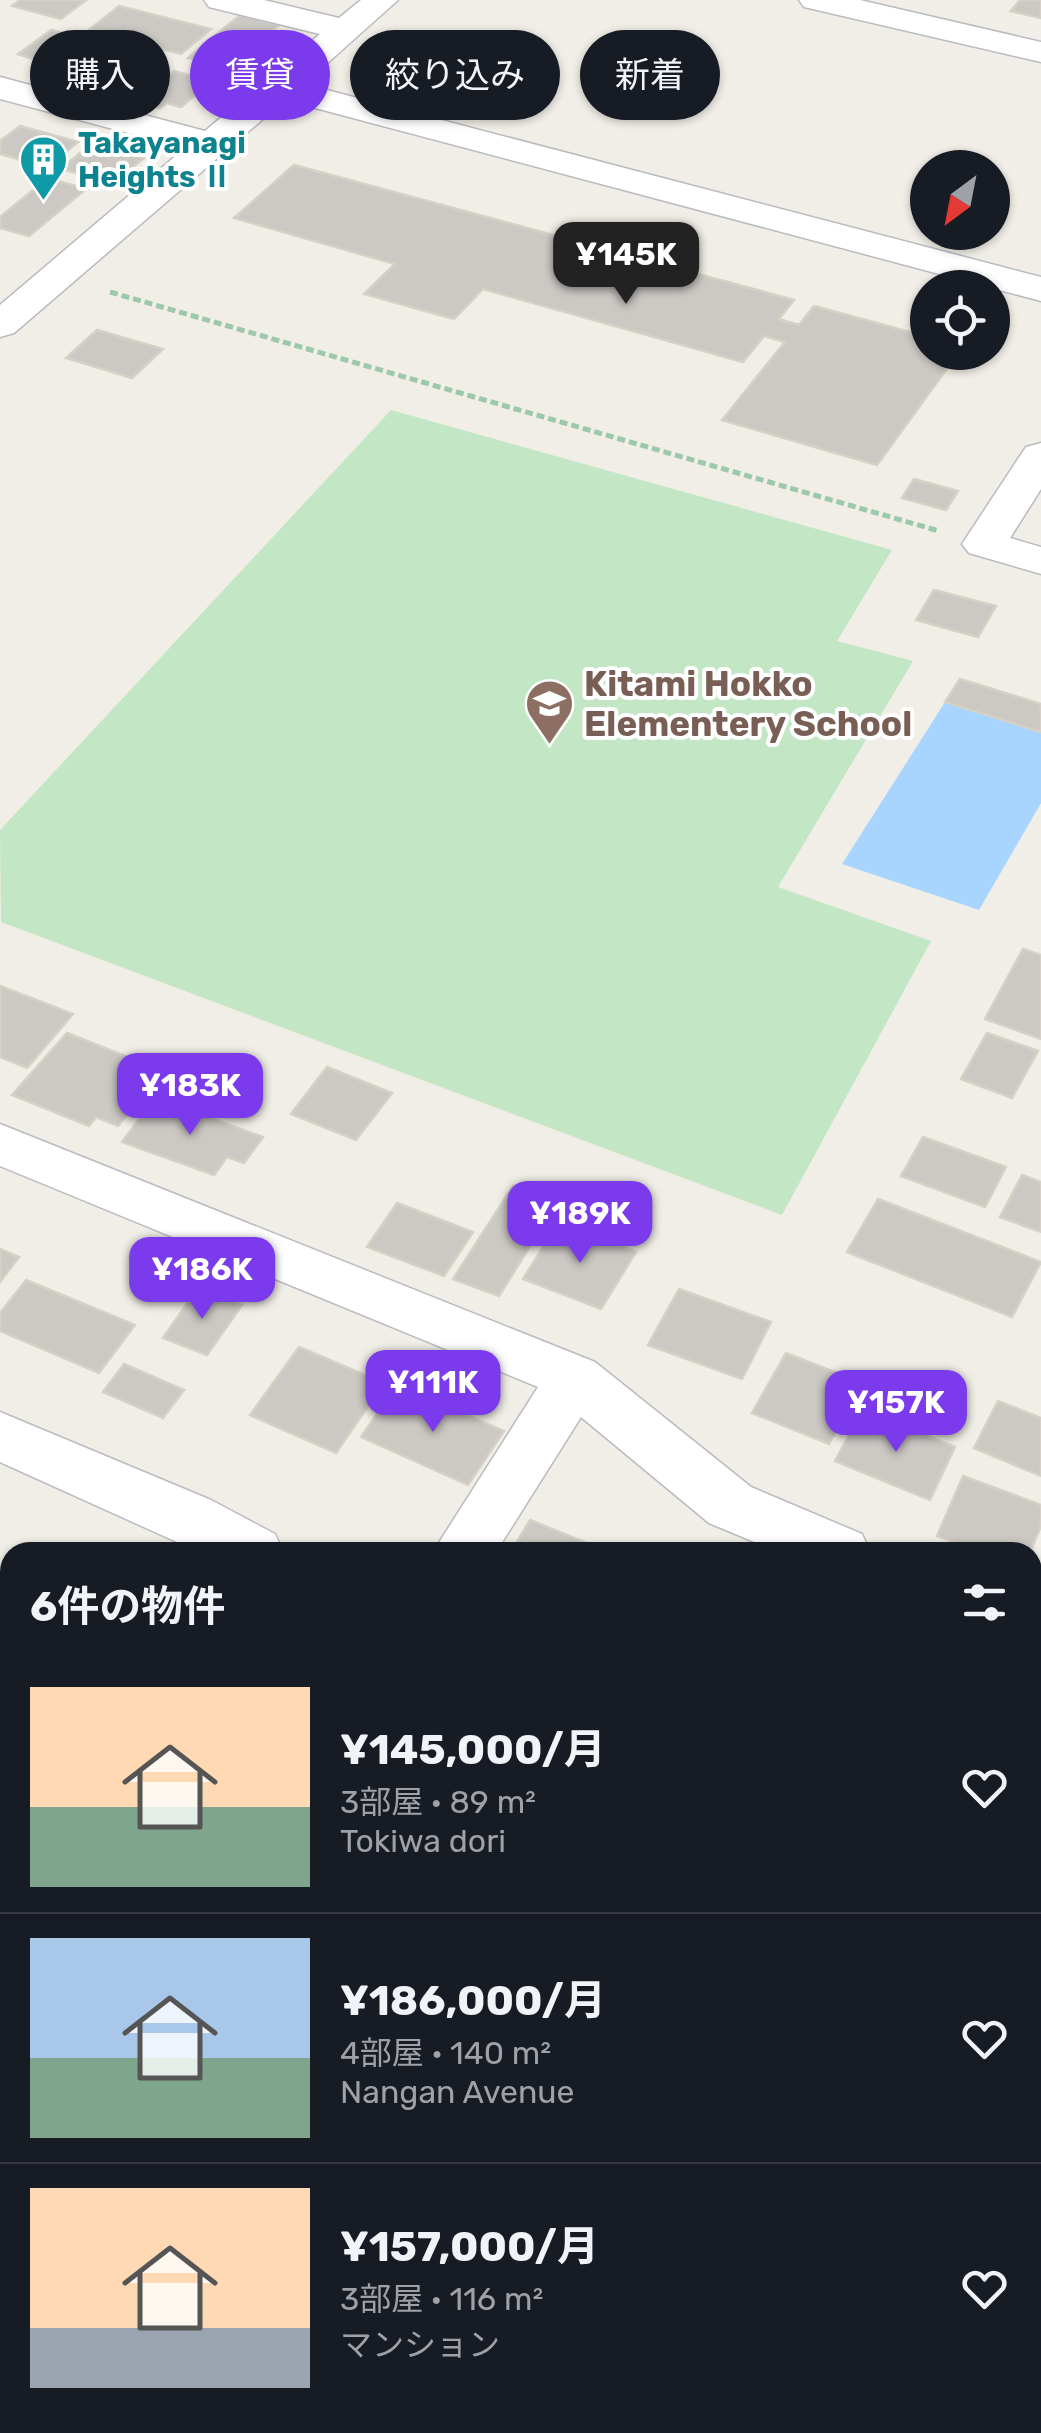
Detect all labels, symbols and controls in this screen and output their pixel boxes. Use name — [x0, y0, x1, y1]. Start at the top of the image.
chip: 購入 — [30, 30, 170, 120]
chip: 賃貸 — [190, 30, 330, 120]
chip: 絞り込み — [350, 30, 560, 120]
chip: 新着 — [580, 30, 720, 120]
place label: Takayanagi Heights Ⅱ — [78, 125, 246, 195]
building icon: Takayanagi Heights Ⅱ — [17, 134, 69, 202]
north arrow — [910, 150, 1010, 250]
map controls — [910, 150, 1010, 370]
pin: ¥145K — [556, 222, 696, 307]
text: ¥145K — [575, 235, 677, 273]
button: locate — [910, 270, 1010, 370]
place label: Kitami Hokko Elementery School — [584, 663, 912, 745]
school or university icon: Kitami Hokko Elementery School — [523, 678, 575, 746]
pin: ¥183K — [120, 1053, 260, 1138]
text: ¥183K — [139, 1066, 241, 1104]
pin: ¥189K — [510, 1181, 650, 1266]
text: ¥189K — [529, 1194, 631, 1232]
pin: ¥186K — [132, 1237, 272, 1322]
text: ¥186K — [151, 1250, 253, 1288]
pin: ¥111K — [363, 1350, 503, 1435]
text: ¥111K — [388, 1363, 478, 1401]
pin: ¥157K — [826, 1370, 966, 1455]
text: ¥157K — [847, 1383, 945, 1421]
icon: filters — [957, 1575, 1012, 1630]
text: 6件の物件 — [30, 1582, 225, 1632]
text: ¥145,000/月 — [340, 1725, 606, 1775]
icon: home — [110, 1727, 230, 1847]
icon: heart — [957, 1760, 1012, 1815]
text: 3部屋 · 89 m² — [340, 1783, 536, 1821]
text: Tokiwa dori — [340, 1822, 506, 1860]
text: ¥186,000/月 — [340, 1976, 606, 2026]
icon: home — [110, 1978, 230, 2098]
icon: heart — [957, 2011, 1012, 2066]
text: 4部屋 · 140 m² — [340, 2034, 551, 2072]
text: Nangan Avenue — [340, 2073, 575, 2111]
text: ¥157,000/月 — [340, 2222, 599, 2272]
icon: home — [110, 2228, 230, 2348]
icon: heart — [957, 2261, 1012, 2316]
text: 3部屋 · 116 m² — [340, 2280, 543, 2318]
text: マンション — [340, 2326, 500, 2364]

